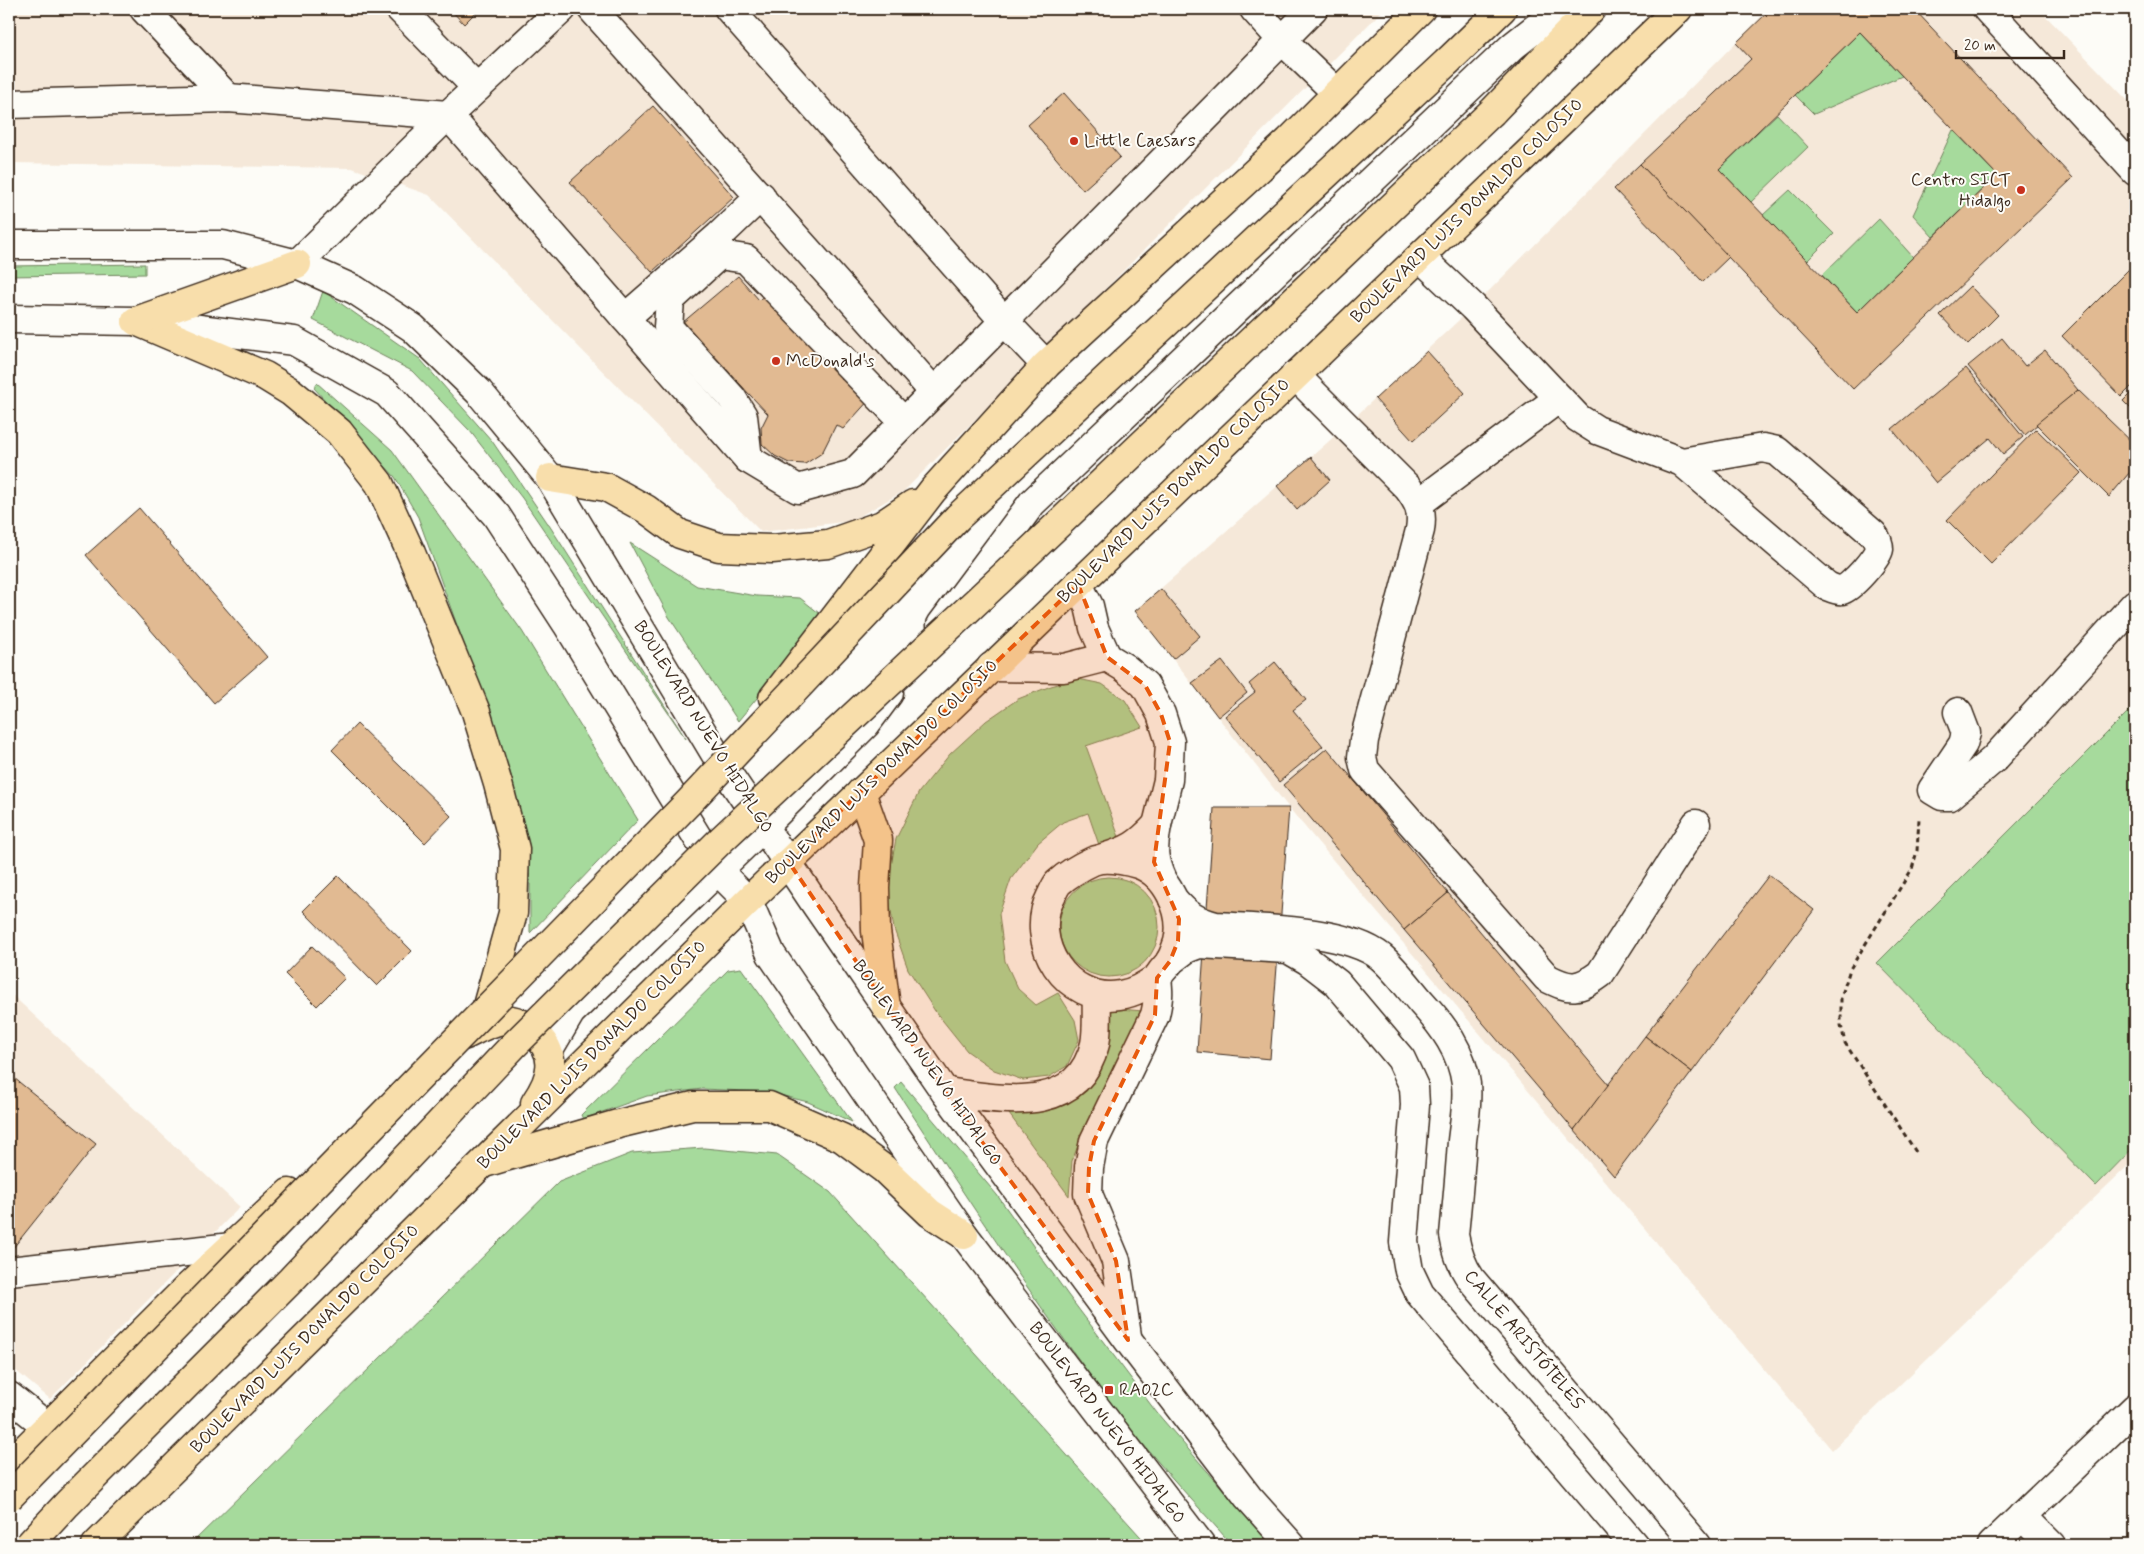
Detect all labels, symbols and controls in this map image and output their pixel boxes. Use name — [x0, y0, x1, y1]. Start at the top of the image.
scale bar — [1956, 28, 2064, 60]
text: 20 m — [1964, 36, 1996, 56]
street label: BOULEVARD LUIS DONALDO COLOSIO — [1346, 93, 1588, 329]
place label: Little Caesars — [1084, 129, 1196, 153]
marker: Little Caesars — [1068, 135, 1080, 147]
place label: Centro SICT Hidalgo — [1911, 168, 2011, 213]
marker: Centro SICT Hidalgo — [2015, 184, 2027, 196]
place label: McDonald's — [786, 349, 874, 373]
marker: McDonald's — [770, 355, 782, 367]
street label: BOULEVARD LUIS DONALDO COLOSIO — [1053, 373, 1295, 609]
street label: BOULEVARD NUEVO HIDALGO — [628, 616, 778, 838]
street label: BOULEVARD LUIS DONALDO COLOSIO — [761, 654, 1003, 890]
street label: BOULEVARD LUIS DONALDO COLOSIO — [472, 935, 712, 1175]
street label: BOULEVARD NUEVO HIDALGO — [846, 955, 1008, 1171]
street label: BOULEVARD LUIS DONALDO COLOSIO — [185, 1219, 425, 1459]
street label: CALLE ARISTÓTELES — [1458, 1265, 1590, 1415]
street label: BOULEVARD NUEVO HIDALGO — [1023, 1317, 1191, 1529]
place label: RA02C — [1119, 1378, 1174, 1402]
marker: RA02C — [1103, 1384, 1115, 1396]

